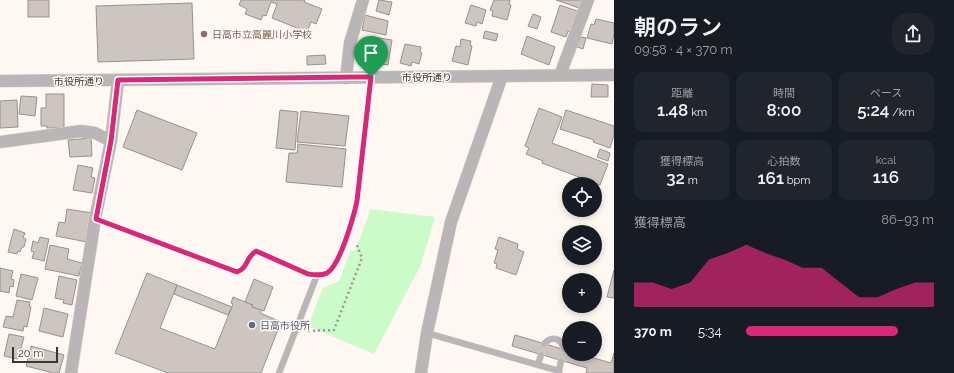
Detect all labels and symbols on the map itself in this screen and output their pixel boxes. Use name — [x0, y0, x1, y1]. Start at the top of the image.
marker: 日高市立高麗川小学校 — [199, 29, 209, 39]
place label: 日高市立高麗川小学校 — [212, 29, 312, 40]
pin — [354, 36, 388, 77]
street label: 市役所通り — [402, 72, 452, 83]
street label: 市役所通り — [54, 76, 104, 87]
marker: 日高市役所 — [247, 320, 257, 330]
place label: 日高市役所 — [260, 320, 310, 331]
scale bar — [12, 345, 58, 364]

